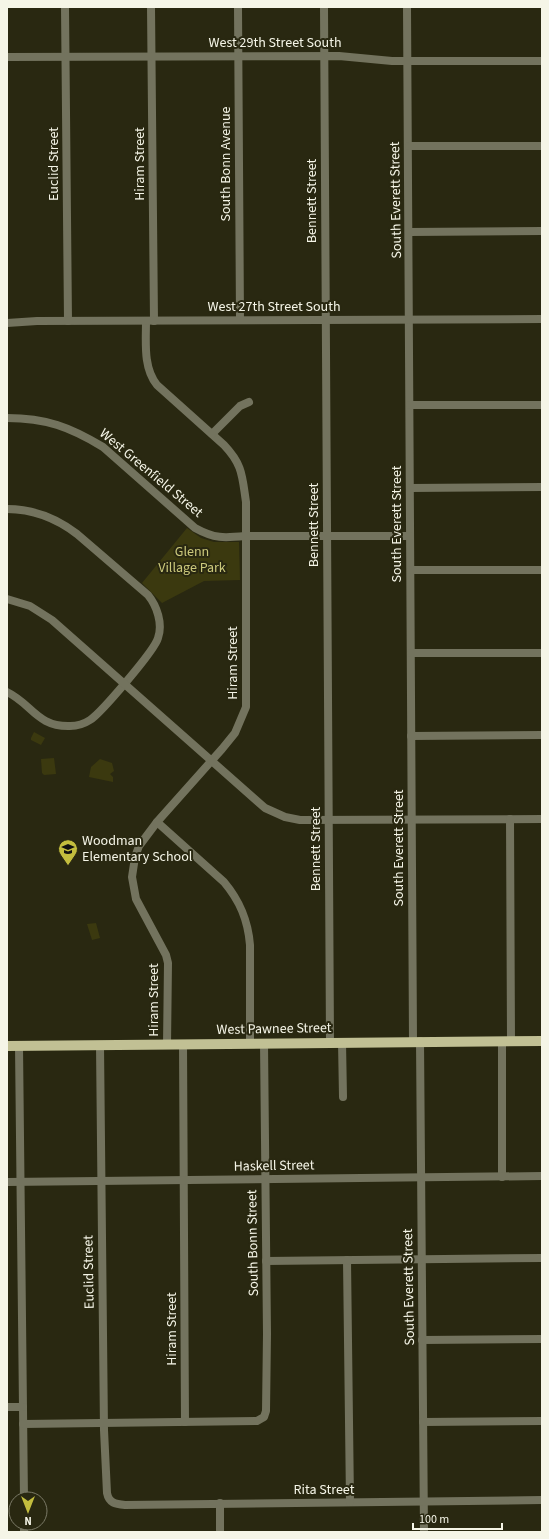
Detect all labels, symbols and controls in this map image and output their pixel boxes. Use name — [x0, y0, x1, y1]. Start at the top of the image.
street label: West 29th Street South — [208, 33, 342, 53]
street label: South Bonn Avenue — [216, 106, 236, 221]
street label: Euclid Street — [44, 127, 64, 201]
street label: Hiram Street — [130, 127, 150, 201]
street label: South Everett Street — [385, 141, 407, 259]
street label: Bennett Street — [302, 159, 322, 243]
street label: West 27th Street South — [207, 297, 341, 317]
street label: West Greenfield Street — [95, 424, 207, 522]
street label: South Everett Street — [387, 465, 407, 583]
street label: Bennett Street — [304, 483, 324, 567]
park label: Glenn Village Park — [158, 542, 226, 578]
street label: Hiram Street — [223, 626, 243, 700]
street label: South Everett Street — [389, 789, 409, 907]
street label: Bennett Street — [306, 807, 326, 891]
place label: Woodman Elementary School — [82, 831, 193, 867]
school or university icon: Woodman Elementary School — [57, 838, 79, 866]
street label: Hiram Street — [144, 963, 164, 1037]
street label: West Pawnee Street — [216, 1018, 332, 1040]
street label: Haskell Street — [233, 1155, 315, 1177]
street label: South Bonn Street — [242, 1189, 264, 1297]
street label: South Everett Street — [398, 1228, 420, 1346]
street label: Euclid Street — [78, 1235, 100, 1309]
street label: Hiram Street — [162, 1292, 182, 1366]
street label: Rita Street — [294, 1480, 355, 1500]
north arrow — [8, 1491, 48, 1531]
scale bar — [413, 1505, 502, 1531]
text: 100 m — [419, 1511, 449, 1528]
text: N — [24, 1513, 32, 1528]

